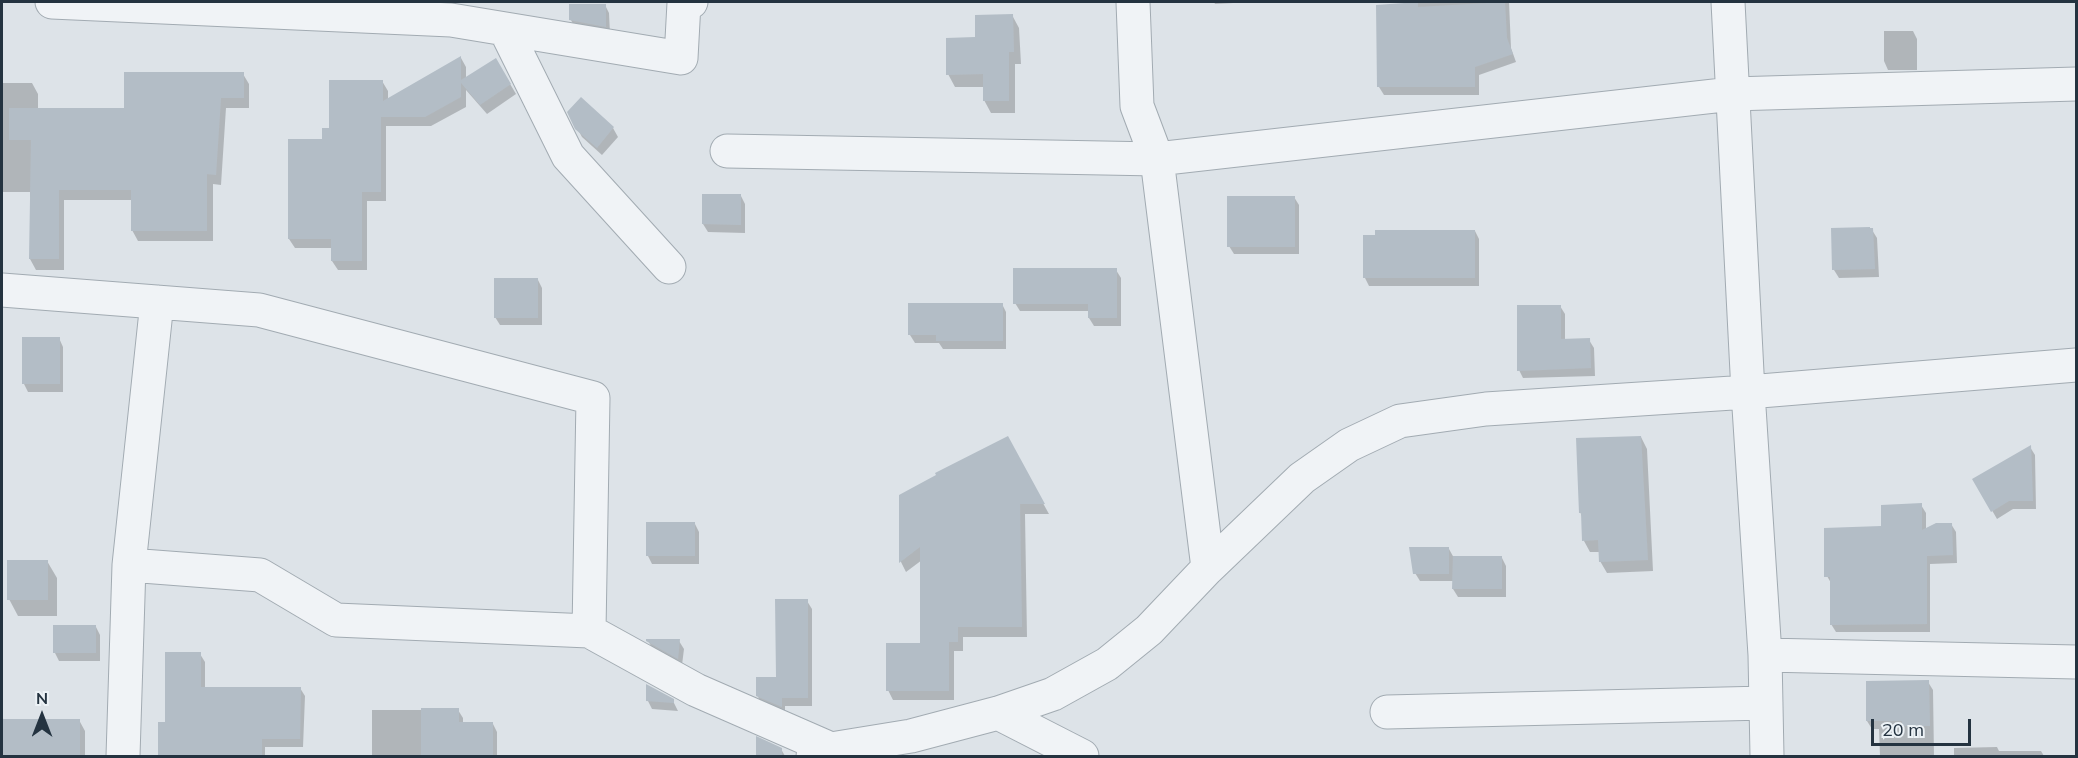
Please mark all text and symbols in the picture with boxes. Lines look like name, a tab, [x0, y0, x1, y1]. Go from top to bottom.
north arrow	[12, 686, 72, 746]
text: N	[36, 688, 48, 708]
scale bar	[1874, 707, 1974, 745]
text: 20 m	[1882, 718, 1924, 741]

